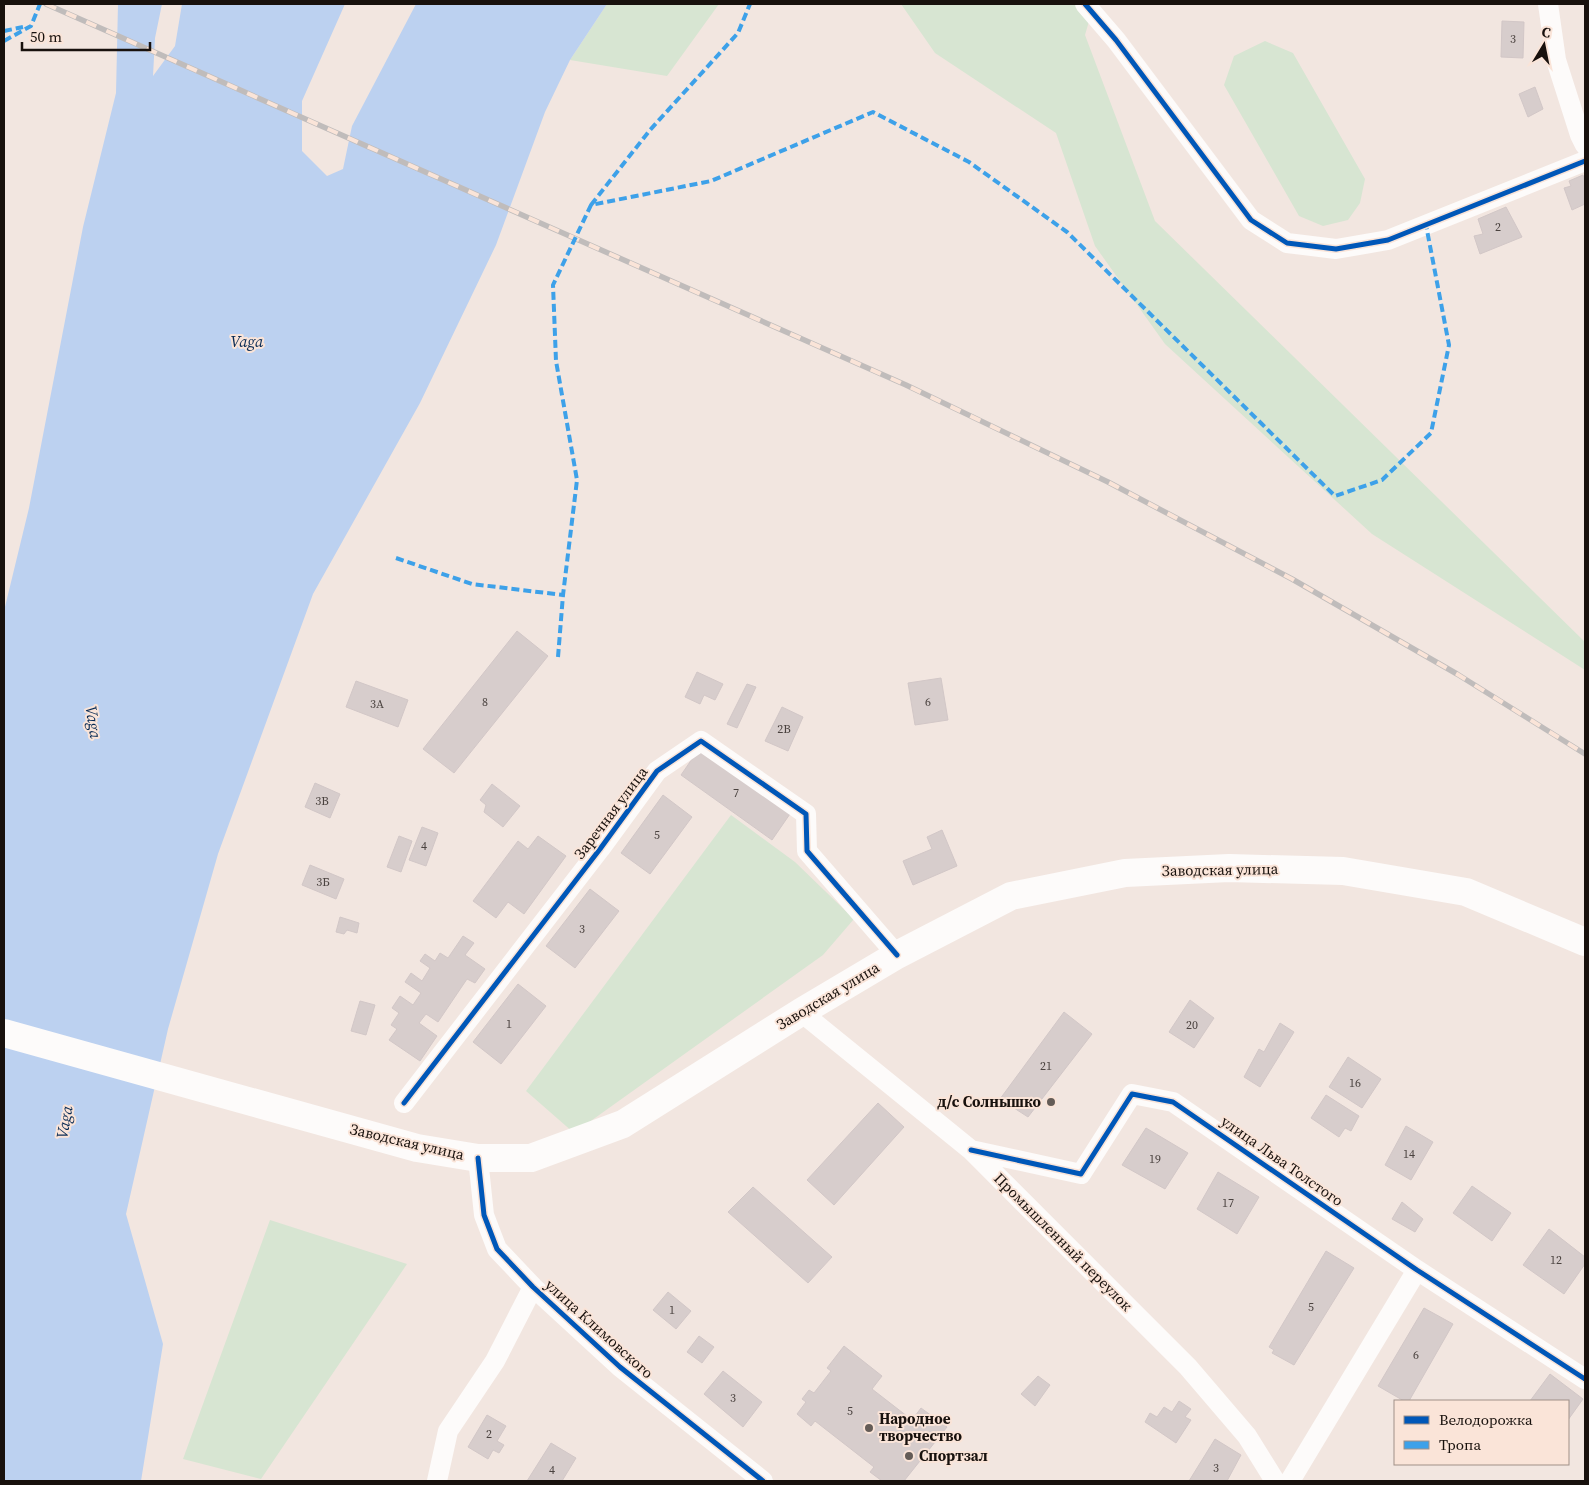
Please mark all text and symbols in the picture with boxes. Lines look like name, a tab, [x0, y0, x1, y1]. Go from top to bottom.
scale bar	[22, 20, 150, 52]
north arrow	[1519, 20, 1569, 70]
text: С	[1540, 22, 1553, 43]
text: 50 m	[30, 26, 62, 47]
house number: 3	[1510, 31, 1516, 47]
house number: 2	[1495, 219, 1501, 235]
water label: Vaga	[231, 330, 264, 352]
house number: 8	[482, 694, 488, 710]
house number: 6	[925, 694, 931, 710]
house number: 3А	[370, 696, 384, 712]
water label: Vaga	[81, 704, 108, 741]
house number: 2В	[777, 721, 791, 737]
street label: Заречная улица	[569, 762, 653, 863]
house number: 7	[733, 785, 739, 801]
house number: 3В	[315, 793, 329, 809]
house number: 5	[654, 827, 660, 843]
house number: 4	[421, 838, 427, 854]
street label: Заводская улица	[1161, 858, 1279, 881]
house number: 3Б	[316, 874, 330, 890]
house number: 3	[579, 921, 585, 937]
street label: Заводская улица	[772, 956, 883, 1035]
house number: 1	[506, 1016, 512, 1032]
house number: 20	[1186, 1017, 1198, 1033]
house number: 21	[1040, 1058, 1052, 1074]
house number: 16	[1349, 1075, 1361, 1091]
place label: д/с Солнышко	[937, 1091, 1042, 1112]
marker: д/с Солнышко	[1045, 1096, 1057, 1108]
water label: Vaga	[50, 1103, 78, 1140]
street label: улица Льва Толстого	[1217, 1110, 1348, 1211]
street label: Заводская улица	[348, 1118, 467, 1165]
house number: 14	[1403, 1146, 1415, 1162]
house number: 19	[1149, 1151, 1161, 1167]
street label: Промышленный переулок	[990, 1168, 1138, 1316]
house number: 17	[1222, 1195, 1234, 1211]
house number: 12	[1550, 1252, 1562, 1268]
street label: улица Климовского	[541, 1274, 658, 1383]
house number: 5	[1308, 1299, 1314, 1315]
house number: 1	[669, 1302, 675, 1318]
house number: 6	[1413, 1347, 1419, 1363]
house number: 3	[730, 1390, 736, 1406]
legend	[1394, 1400, 1569, 1465]
house number: 5	[847, 1403, 853, 1419]
place label: Народное творчество	[879, 1408, 963, 1446]
text: Велодорожка	[1439, 1409, 1533, 1430]
marker: Народное творчество	[863, 1422, 875, 1434]
house number: 2	[486, 1426, 492, 1442]
text: Тропа	[1439, 1434, 1481, 1455]
place label: Спортзал	[919, 1445, 988, 1466]
marker: Спортзал	[903, 1450, 915, 1462]
house number: 3	[1213, 1460, 1219, 1476]
house number: 4	[549, 1462, 555, 1478]

